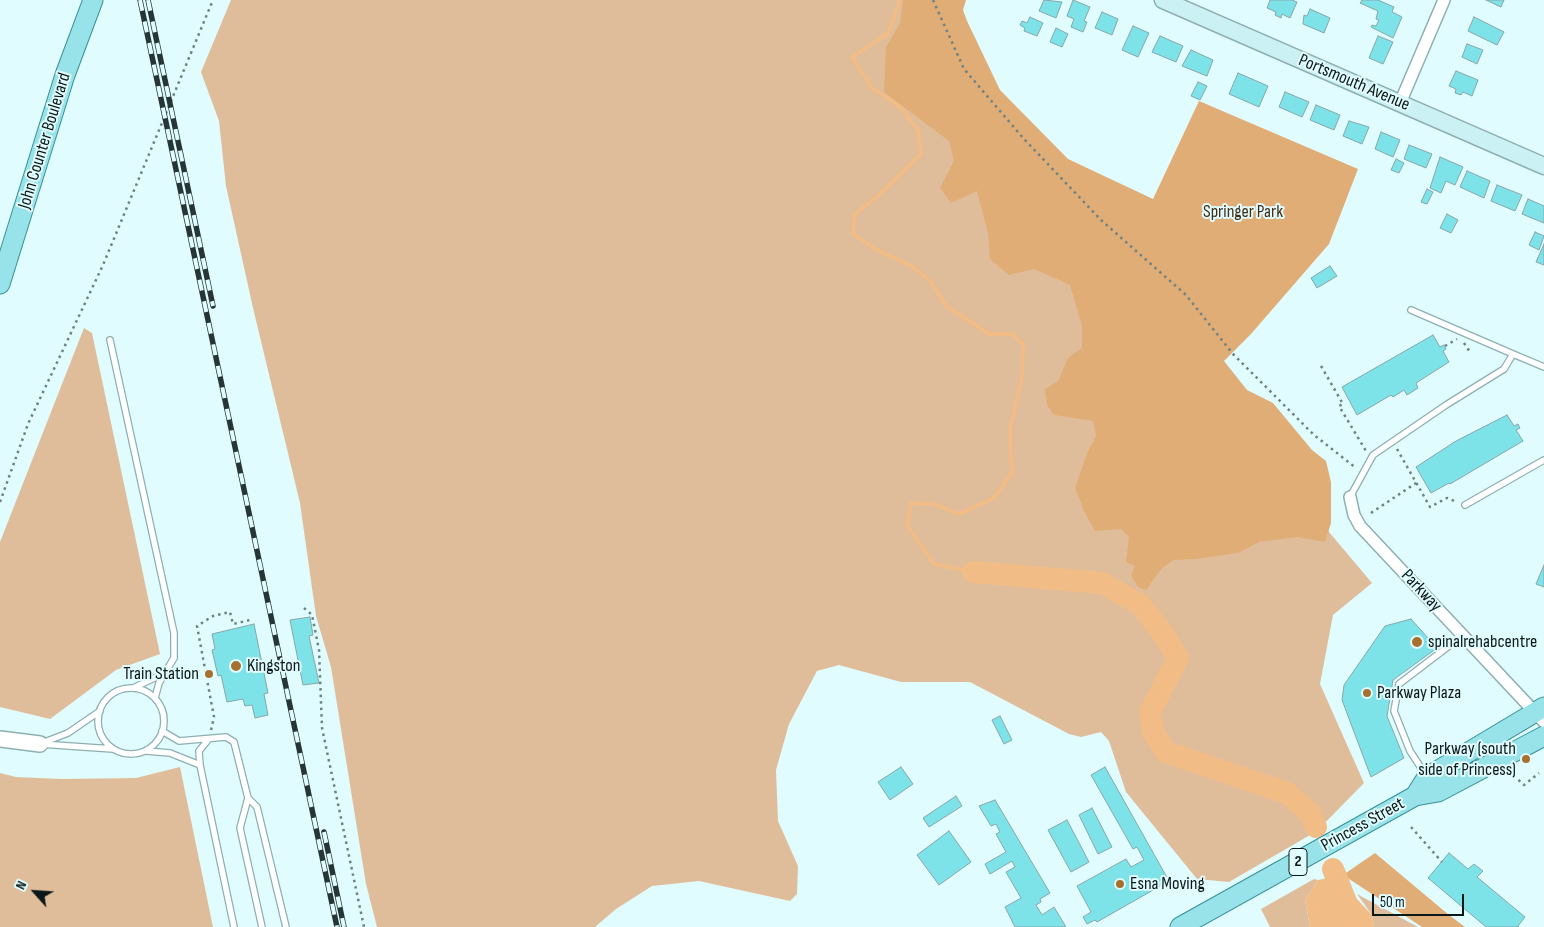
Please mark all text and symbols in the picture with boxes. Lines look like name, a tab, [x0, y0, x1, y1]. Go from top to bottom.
street label: Portsmouth Avenue	[1295, 50, 1413, 116]
street label: John Counter Boulevard	[14, 70, 76, 212]
park label: Springer Park	[1203, 201, 1283, 223]
street label: Parkway	[1396, 565, 1446, 617]
place label: spinalrehabcentre	[1428, 631, 1537, 653]
marker: spinalrehabcentre	[1410, 635, 1424, 649]
place label: Kingston	[247, 655, 300, 677]
marker: Kingston	[229, 659, 243, 673]
place label: Train Station	[123, 663, 199, 685]
marker: Train Station	[203, 668, 215, 680]
place label: Parkway Plaza	[1377, 682, 1461, 704]
marker: Parkway Plaza	[1361, 687, 1373, 699]
place label: Parkway (south side of Princess)	[1418, 738, 1516, 781]
marker: Parkway (south side of Princess)	[1520, 753, 1532, 765]
street label: Princess Street	[1318, 793, 1408, 857]
road number: 2	[1289, 849, 1307, 876]
north arrow	[10, 867, 60, 917]
place label: Esna Moving	[1130, 873, 1205, 895]
text: N	[12, 878, 30, 892]
marker: Esna Moving	[1114, 878, 1126, 890]
scale bar	[1374, 884, 1466, 916]
text: 50 m	[1380, 893, 1405, 912]

